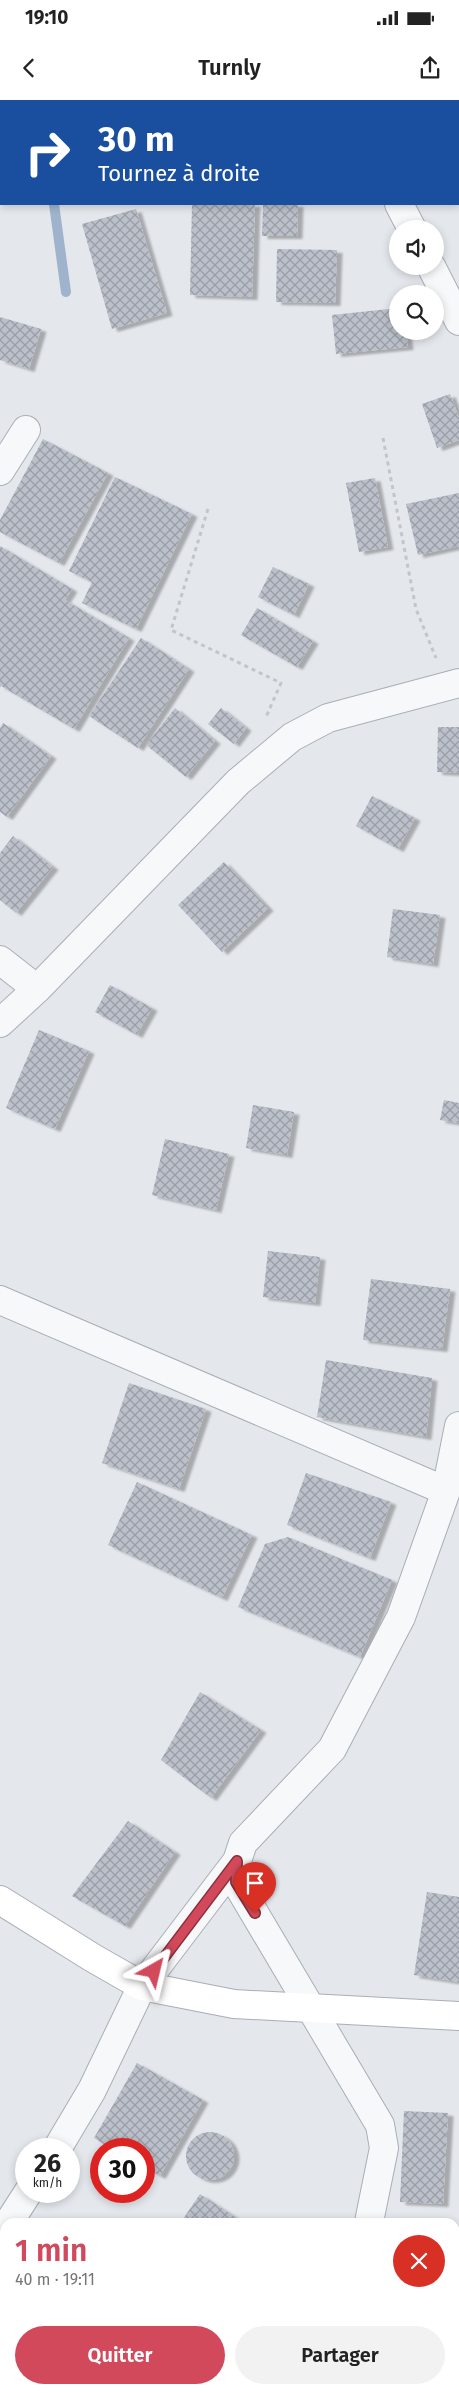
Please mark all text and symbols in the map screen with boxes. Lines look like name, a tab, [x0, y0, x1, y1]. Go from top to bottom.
text: 19:10	[25, 6, 68, 29]
icon: back	[15, 54, 43, 82]
text: Turnly	[198, 54, 261, 81]
icon: share	[416, 54, 444, 82]
text: 30 m	[98, 118, 175, 160]
icon: right	[15, 120, 80, 185]
text: Tournez à droite	[98, 160, 260, 187]
map controls	[389, 220, 444, 340]
button: sound	[389, 220, 444, 275]
button: search	[389, 285, 444, 340]
pin	[234, 1862, 276, 1913]
icon: arrive	[241, 1869, 269, 1897]
position arrow	[127, 1944, 179, 1996]
speed limit sign: 30	[90, 2138, 155, 2203]
text: 26	[34, 2149, 61, 2179]
text: km/h	[33, 2176, 62, 2190]
text: 1 min	[15, 2233, 87, 2269]
button: close	[393, 2235, 445, 2287]
text: 40 m · 19:11	[15, 2270, 95, 2289]
button: Quitter	[15, 2326, 225, 2384]
button: Partager	[235, 2326, 445, 2384]

